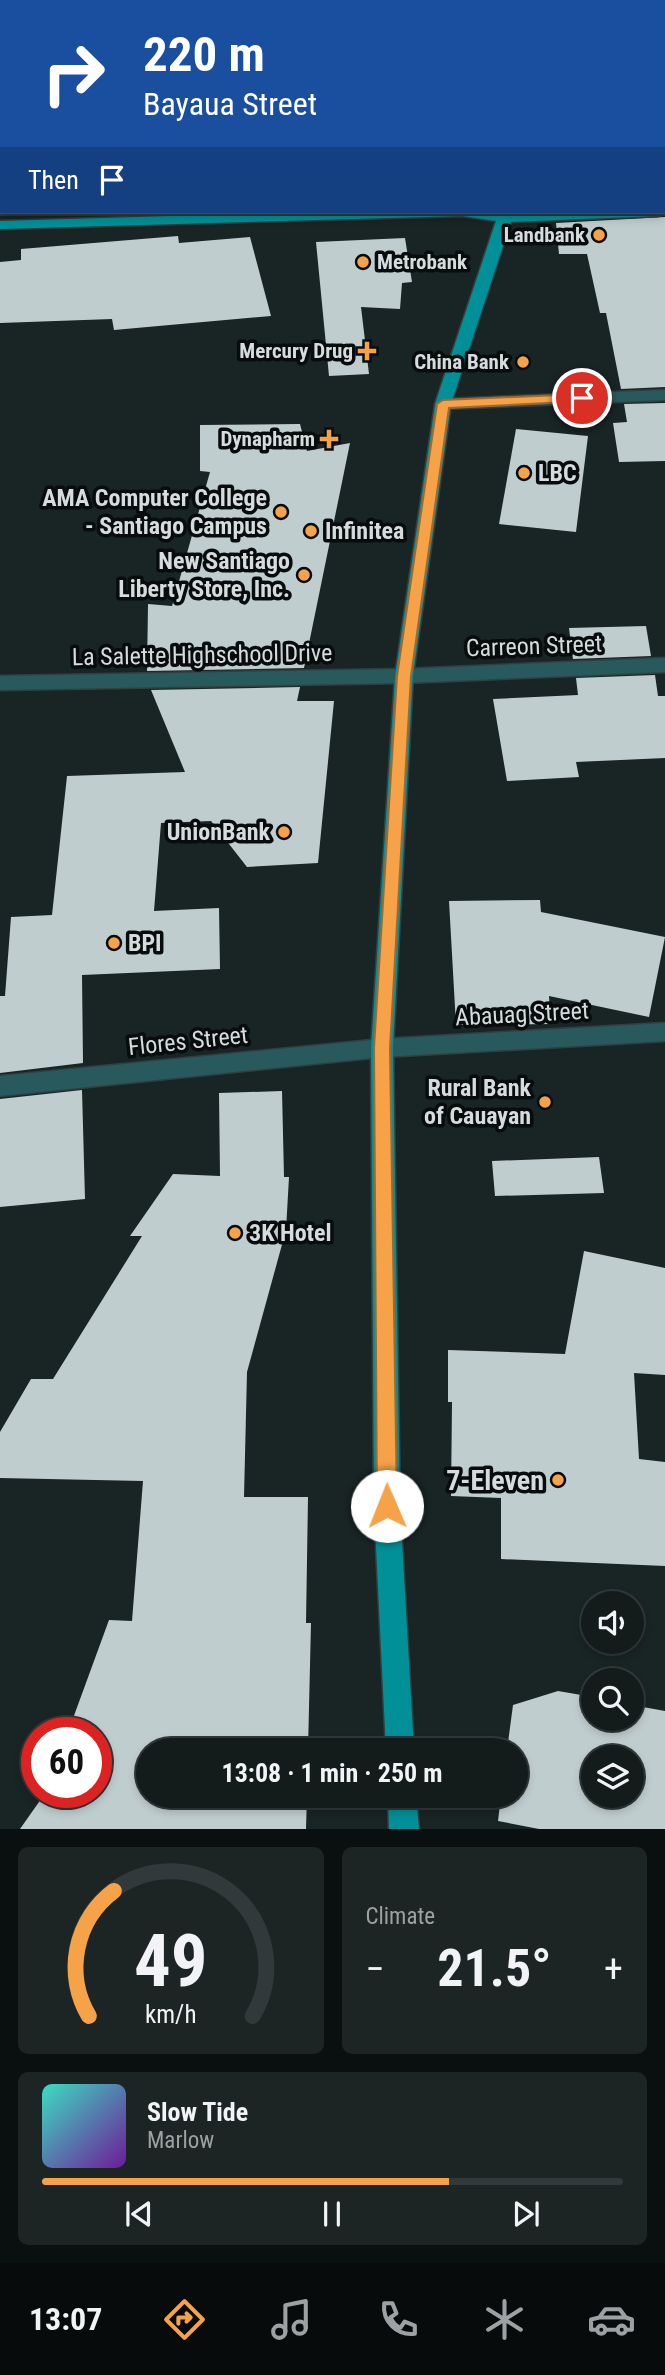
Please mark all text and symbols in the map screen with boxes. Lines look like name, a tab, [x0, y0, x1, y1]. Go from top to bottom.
text: 220 m	[143, 26, 265, 83]
icon: right	[28, 28, 119, 119]
text: Bayaua Street	[143, 85, 317, 123]
icon: arrive	[93, 161, 131, 199]
text: Then	[28, 165, 79, 195]
place label: Landbank	[504, 223, 586, 247]
marker: Landbank	[591, 227, 607, 243]
place label: Metrobank	[377, 250, 468, 274]
marker: Metrobank	[355, 254, 371, 270]
place label: Mercury Drug	[239, 339, 353, 363]
marker: Mercury Drug	[359, 343, 375, 359]
place label: China Bank	[414, 350, 510, 374]
marker: China Bank	[515, 354, 531, 370]
pin	[552, 368, 612, 428]
icon: arrive	[563, 379, 601, 417]
place label: Dynapharm	[220, 427, 315, 451]
marker: Dynapharm	[321, 431, 337, 447]
place label: LBC	[538, 459, 577, 487]
marker: LBC	[516, 465, 532, 481]
place label: AMA Computer College - Santiago Campus	[42, 484, 267, 540]
marker: AMA Computer College - Santiago Campus	[273, 504, 289, 520]
place label: Infinitea	[325, 517, 404, 545]
marker: Infinitea	[303, 523, 319, 539]
place label: New Santiago Liberty Store, Inc.	[118, 547, 290, 603]
marker: New Santiago Liberty Store, Inc.	[296, 567, 312, 583]
street label: Carreon Street	[465, 630, 603, 662]
street label: La Salette Highschool Drive	[72, 639, 332, 671]
place label: UnionBank	[167, 818, 271, 846]
marker: UnionBank	[276, 824, 292, 840]
place label: BPI	[128, 929, 162, 957]
marker: BPI	[106, 935, 122, 951]
street label: Abauag Street	[454, 997, 590, 1031]
street label: Flores Street	[127, 1021, 249, 1061]
place label: Rural Bank of Cauayan	[424, 1074, 532, 1130]
marker: Rural Bank of Cauayan	[537, 1094, 553, 1110]
place label: 3K Hotel	[249, 1219, 332, 1247]
marker: 3K Hotel	[227, 1225, 243, 1241]
place label: 7-Eleven	[446, 1464, 544, 1497]
position arrow	[350, 1469, 424, 1543]
marker: 7-Eleven	[550, 1472, 566, 1488]
map controls	[581, 1591, 644, 1808]
button: sound	[581, 1591, 644, 1654]
button: search	[581, 1668, 644, 1731]
speed limit sign: 60	[21, 1717, 112, 1808]
button: layers	[581, 1745, 644, 1808]
text: 13:08 · 1 min · 250 m	[222, 1758, 442, 1788]
text: Climate	[366, 1903, 435, 1930]
text: 49	[134, 1919, 208, 2005]
text: 21.5°	[437, 1938, 551, 1999]
text: −	[366, 1947, 385, 1991]
text: +	[604, 1947, 623, 1991]
text: km/h	[145, 2000, 196, 2029]
text: Slow Tide	[147, 2097, 248, 2127]
text: Marlow	[147, 2127, 214, 2154]
icon: previous	[120, 2195, 158, 2233]
icon: pause	[313, 2195, 351, 2233]
icon: next	[507, 2195, 545, 2233]
icon: directions	[160, 2295, 209, 2344]
icon: music	[267, 2295, 316, 2344]
icon: phone	[374, 2295, 423, 2344]
icon: climate	[480, 2295, 529, 2344]
icon: car	[587, 2295, 636, 2344]
text: 13:07	[29, 2300, 102, 2338]

